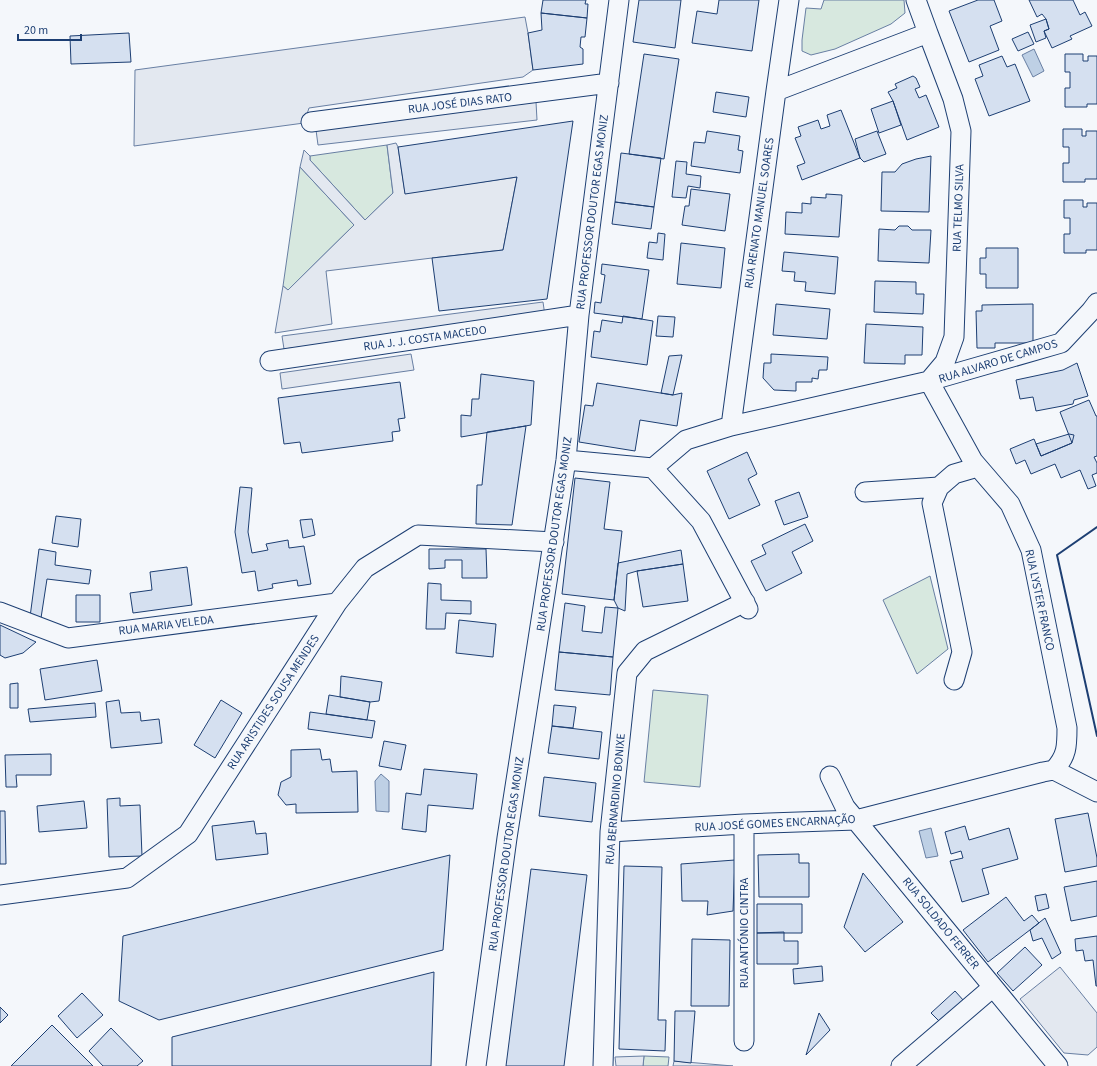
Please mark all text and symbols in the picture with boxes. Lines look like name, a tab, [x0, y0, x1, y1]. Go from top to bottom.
scale bar	[18, 16, 81, 42]
text: 20 m	[24, 22, 48, 39]
street label: RUA JOSÉ DIAS RATO	[407, 89, 513, 118]
street label: RUA PROFESSOR DOUTOR EGAS MONIZ	[572, 114, 613, 311]
street label: RUA RENATO MANUEL SOARES	[740, 137, 779, 290]
street label: RUA TELMO SILVA	[948, 163, 969, 252]
street label: RUA J. J. COSTA MACEDO	[362, 321, 488, 356]
street label: RUA ALVARO DE CAMPOS	[936, 335, 1060, 388]
street label: RUA PROFESSOR DOUTOR EGAS MONIZ	[532, 436, 577, 633]
street label: RUA LYSTER FRANCO	[1020, 548, 1059, 652]
street label: RUA MARIA VELEDA	[117, 611, 215, 640]
street label: RUA ARISTIDES SOUSA MENDES	[223, 631, 324, 773]
street label: RUA BERNARDINO BONIXE	[601, 733, 630, 865]
street label: RUA PROFESSOR DOUTOR EGAS MONIZ	[484, 756, 529, 953]
street label: RUA JOSÉ GOMES ENCARNAÇÃO	[694, 811, 856, 836]
street label: RUA SOLDADO FERRER	[898, 874, 983, 973]
street label: RUA ANTÓNIO CINTRA	[736, 877, 753, 988]

